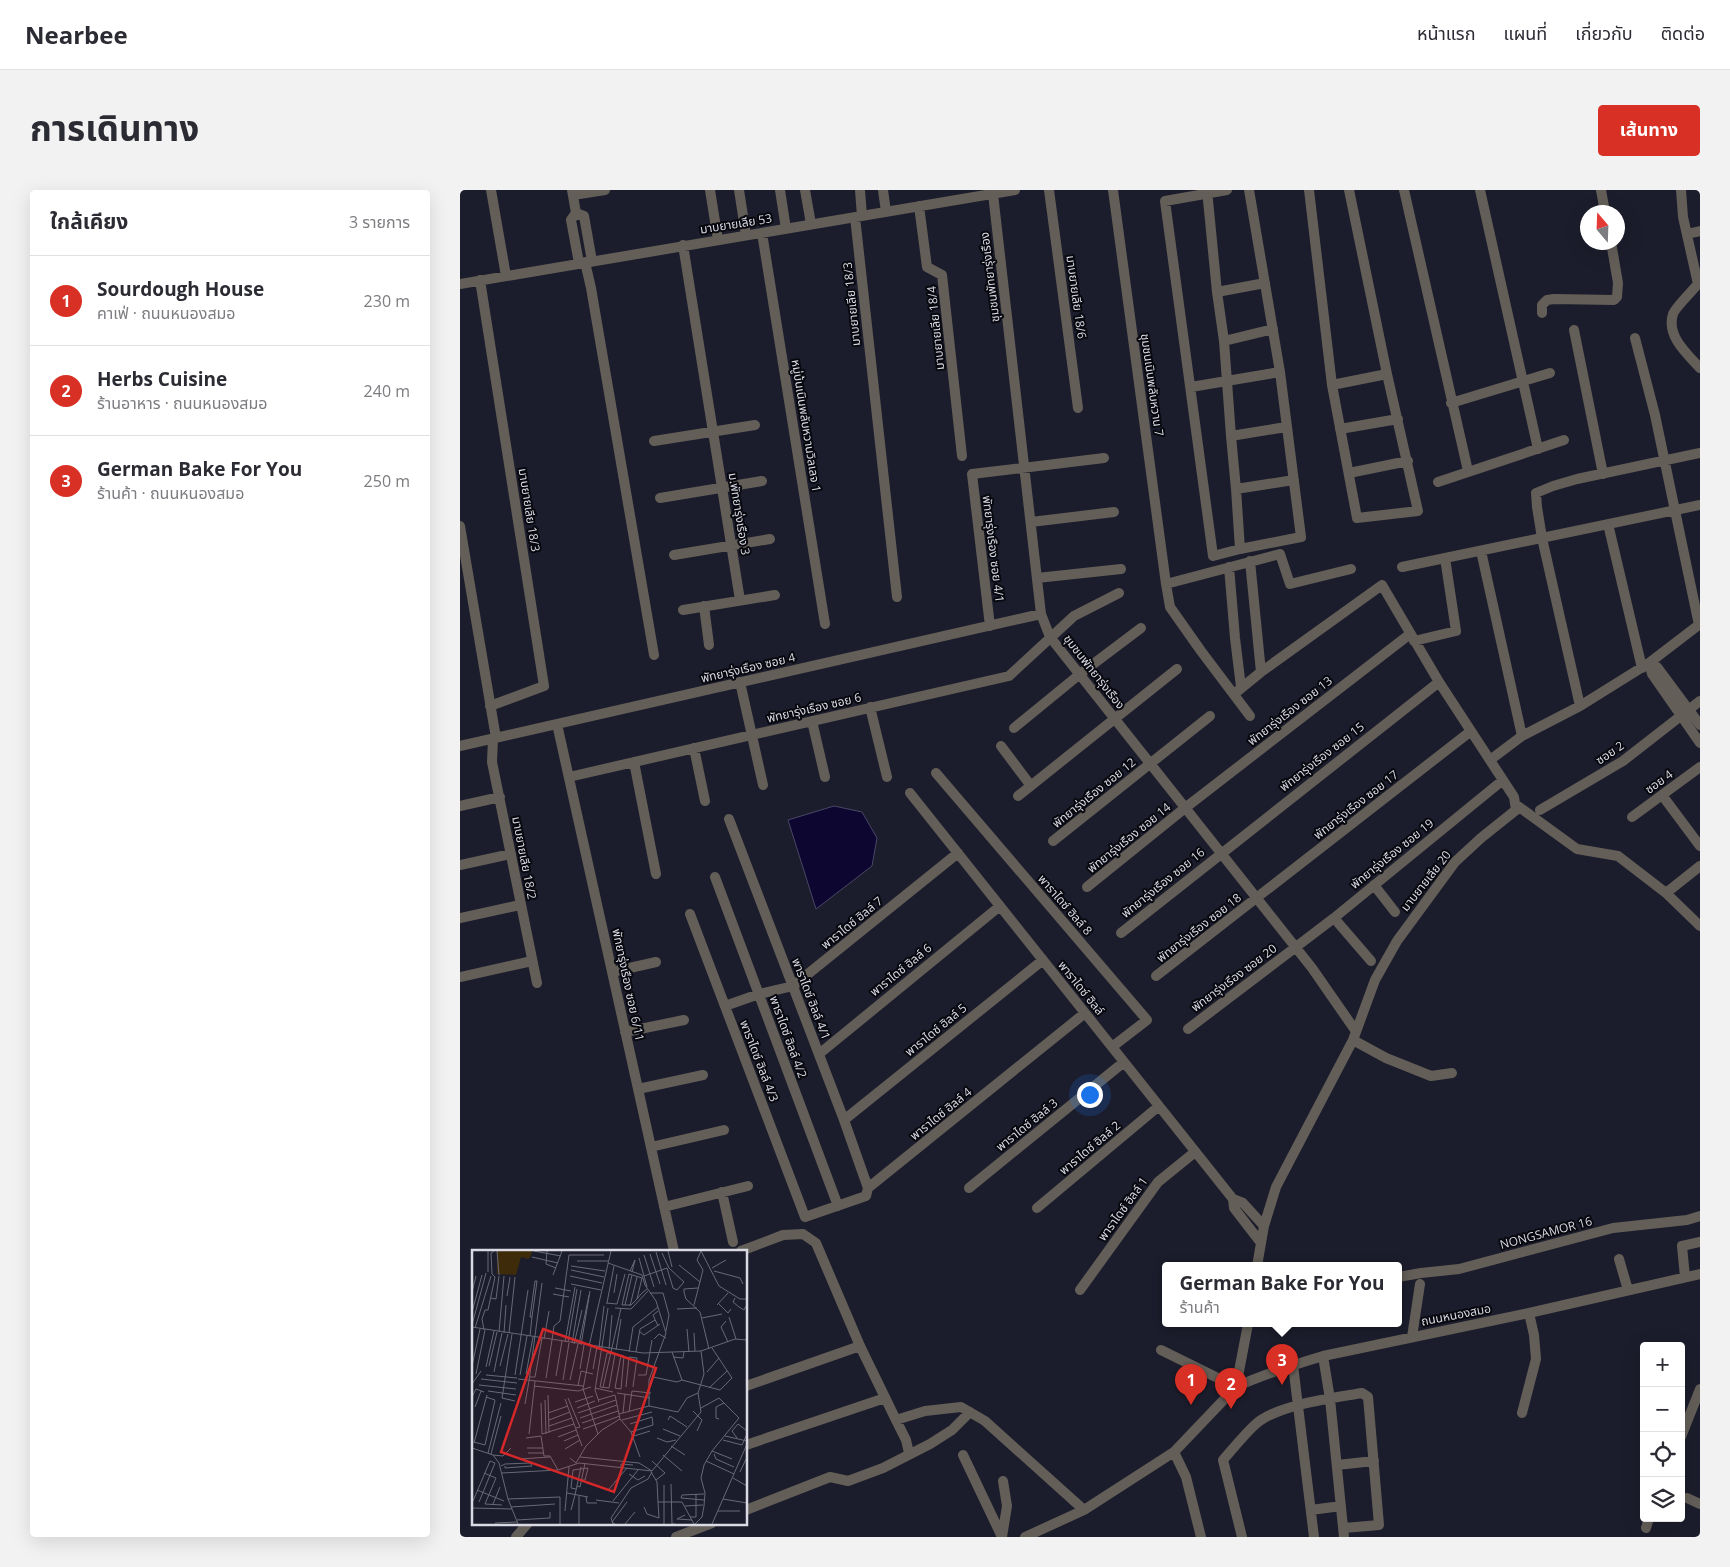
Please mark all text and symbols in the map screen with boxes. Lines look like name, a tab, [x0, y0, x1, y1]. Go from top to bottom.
text: Nearbee	[25, 18, 128, 51]
text: หน้าแรก	[1417, 21, 1475, 45]
text: แผนที่	[1503, 21, 1547, 45]
text: เกี่ยวกับ	[1575, 21, 1633, 45]
text: ติดต่อ	[1661, 21, 1705, 45]
text: การเดินทาง	[30, 104, 199, 151]
button: เส้นทาง	[1598, 105, 1700, 156]
north arrow	[1580, 205, 1625, 250]
text: ใกล้เคียง	[50, 207, 128, 235]
street label: มาบยายเลีย 53	[699, 209, 773, 238]
text: 3 รายการ	[349, 211, 410, 233]
street label: ชุมชนพัทยารุ่งเรือง	[976, 231, 1003, 323]
street label: มาบยายเลีย 18/6	[1062, 254, 1091, 340]
street label: มาบยายเลีย 18/3	[839, 261, 864, 347]
text: Sourdough House	[97, 276, 264, 302]
street label: มาบยายเลีย 18/4	[923, 285, 948, 371]
text: 1	[61, 290, 71, 312]
text: 230 m	[364, 290, 410, 312]
text: คาเฟ่ · ถนนหนองสมอ	[97, 302, 236, 324]
street label: ชุมชนเนินพลับหวาน 7	[1137, 332, 1168, 438]
street label: หมู่บ้นเนินพลับหวานวิลเลจ 1	[788, 358, 825, 494]
text: Herbs Cuisine	[97, 366, 227, 392]
text: 2	[61, 380, 71, 402]
text: 240 m	[364, 380, 410, 402]
text: ร้านอาหาร · ถนนหนองสมอ	[97, 392, 267, 414]
text: German Bake For You	[97, 456, 302, 482]
street label: มาบยายเลีย 18/3	[515, 467, 544, 553]
text: 3	[61, 470, 71, 492]
text: 250 m	[364, 470, 410, 492]
street label: ม.พัทยารุ่งเรือง 3	[725, 472, 754, 556]
text: ร้านค้า · ถนนหนองสมอ	[97, 482, 244, 504]
street label: พัทยารุ่งเรือง ซอย 4/1	[979, 494, 1008, 603]
street label: ชุมชนพัทยารุ่งเรือง	[1060, 631, 1129, 713]
street label: พัทยารุ่งเรือง ซอย 4	[699, 648, 797, 687]
street label: พัทยารุ่งเรือง ซอย 13	[1244, 672, 1336, 749]
street label: พัทยารุ่งเรือง ซอย 6	[765, 688, 863, 727]
street label: พัทยารุ่งเรือง ซอย 15	[1276, 718, 1368, 795]
street label: ซอย 2	[1592, 737, 1627, 768]
street label: พัทยารุ่งเรือง ซอย 12	[1048, 753, 1139, 832]
street label: พัทยารุ่งเรือง ซอย 17	[1310, 766, 1402, 843]
street label: ซอย 4	[1641, 766, 1676, 797]
street label: พัทยารุ่งเรือง ซอย 14	[1083, 798, 1174, 877]
street label: พัทยารุ่งเรือง ซอย 19	[1346, 814, 1437, 893]
street label: มาบยายเลีย 18/2	[508, 815, 541, 901]
street label: พัทยารุ่งเรือง ซอย 16	[1117, 843, 1208, 922]
street label: มาบยายเลีย 20	[1396, 847, 1455, 915]
street label: พาราไดซ์ ฮิลล์ 8	[1034, 871, 1096, 939]
street label: พัทยารุ่งเรือง ซอย 18	[1153, 889, 1245, 966]
street label: พาราไดซ์ ฮิลล์ 7	[817, 892, 886, 953]
street label: พัทยารุ่งเรือง ซอย 6/11	[608, 927, 649, 1043]
street label: พาราไดซ์ ฮิลล์ 6	[866, 939, 935, 1000]
street label: พัทยารุ่งเรือง ซอย 20	[1187, 940, 1280, 1015]
street label: พาราไดซ์ ฮิลล์ 4/1	[788, 955, 835, 1042]
street label: พาราไดซ์ ฮิลล์	[1054, 957, 1108, 1018]
street label: พาราไดซ์ ฮิลล์ 4/2	[766, 993, 811, 1080]
street label: พาราไดซ์ ฮิลล์ 5	[901, 999, 970, 1060]
street label: พาราไดซ์ ฮิลล์ 4/3	[736, 1017, 783, 1104]
your location	[1077, 1082, 1103, 1108]
street label: พาราไดซ์ ฮิลล์ 4	[906, 1083, 975, 1144]
street label: พาราไดซ์ ฮิลล์ 3	[992, 1094, 1061, 1155]
street label: พาราไดซ์ ฮิลล์ 2	[1055, 1117, 1124, 1178]
street label: พาราไดซ์ ฮิลล์ 1	[1094, 1173, 1152, 1244]
street label: NONGSAMOR 16	[1498, 1212, 1594, 1253]
inset map	[472, 1250, 748, 1524]
popup	[1162, 1262, 1402, 1327]
text: German Bake For You	[1179, 1270, 1385, 1296]
text: ร้านค้า	[1179, 1296, 1220, 1318]
street label: ถนนหนองสมอ	[1420, 1299, 1492, 1330]
map controls	[1640, 1342, 1685, 1522]
button: +	[1640, 1342, 1685, 1387]
pin: 3	[1266, 1344, 1298, 1385]
pin: 1	[1175, 1364, 1207, 1405]
pin: 2	[1215, 1368, 1247, 1409]
button: −	[1640, 1387, 1685, 1432]
button: locate	[1640, 1432, 1685, 1477]
button: layers	[1640, 1477, 1685, 1522]

